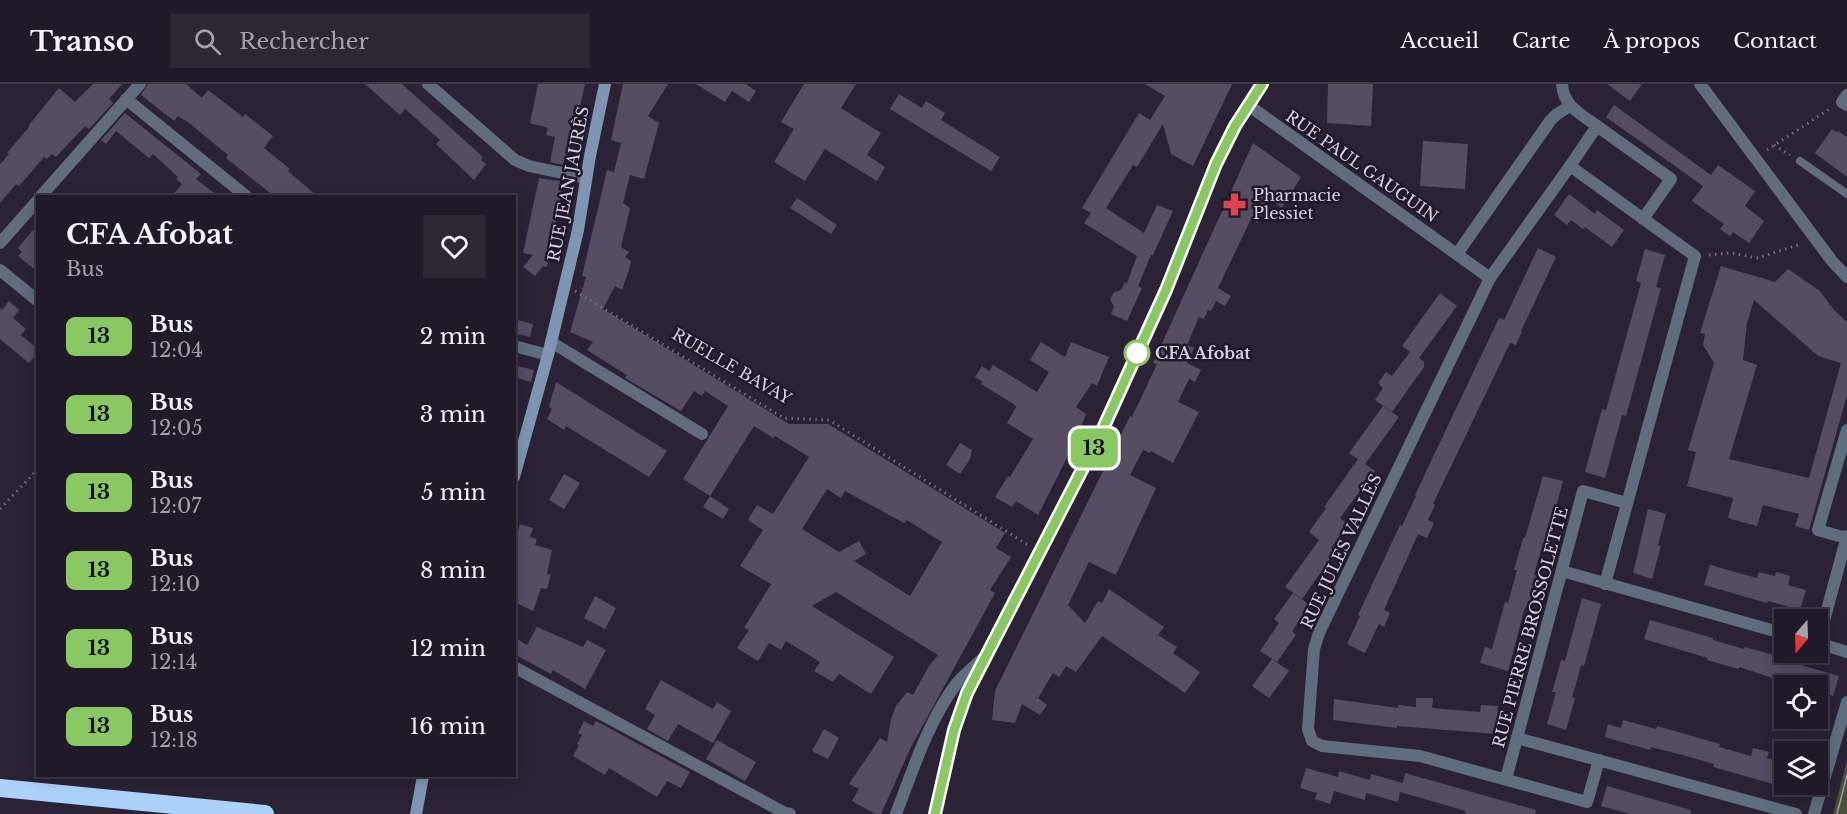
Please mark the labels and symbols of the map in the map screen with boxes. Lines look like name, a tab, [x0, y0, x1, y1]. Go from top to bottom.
street label: RUE JEAN JAURÈS	[543, 105, 593, 263]
street label: RUE PAUL GAUGUIN	[1282, 106, 1442, 226]
place label: Pharmacie Plessiet	[1253, 185, 1341, 223]
pharmacy icon: Pharmacie Plessiet	[1222, 191, 1248, 217]
street label: RUELLE BAVAY	[669, 324, 796, 408]
marker: CFA Afobat	[1124, 340, 1150, 366]
place label: CFA Afobat	[1155, 343, 1251, 363]
line badge: 13	[1067, 428, 1121, 468]
street label: RUE JULES VALLÈS	[1296, 470, 1386, 632]
street label: RUE PIERRE BROSSOLETTE	[1488, 504, 1572, 750]
north arrow	[1774, 609, 1828, 663]

